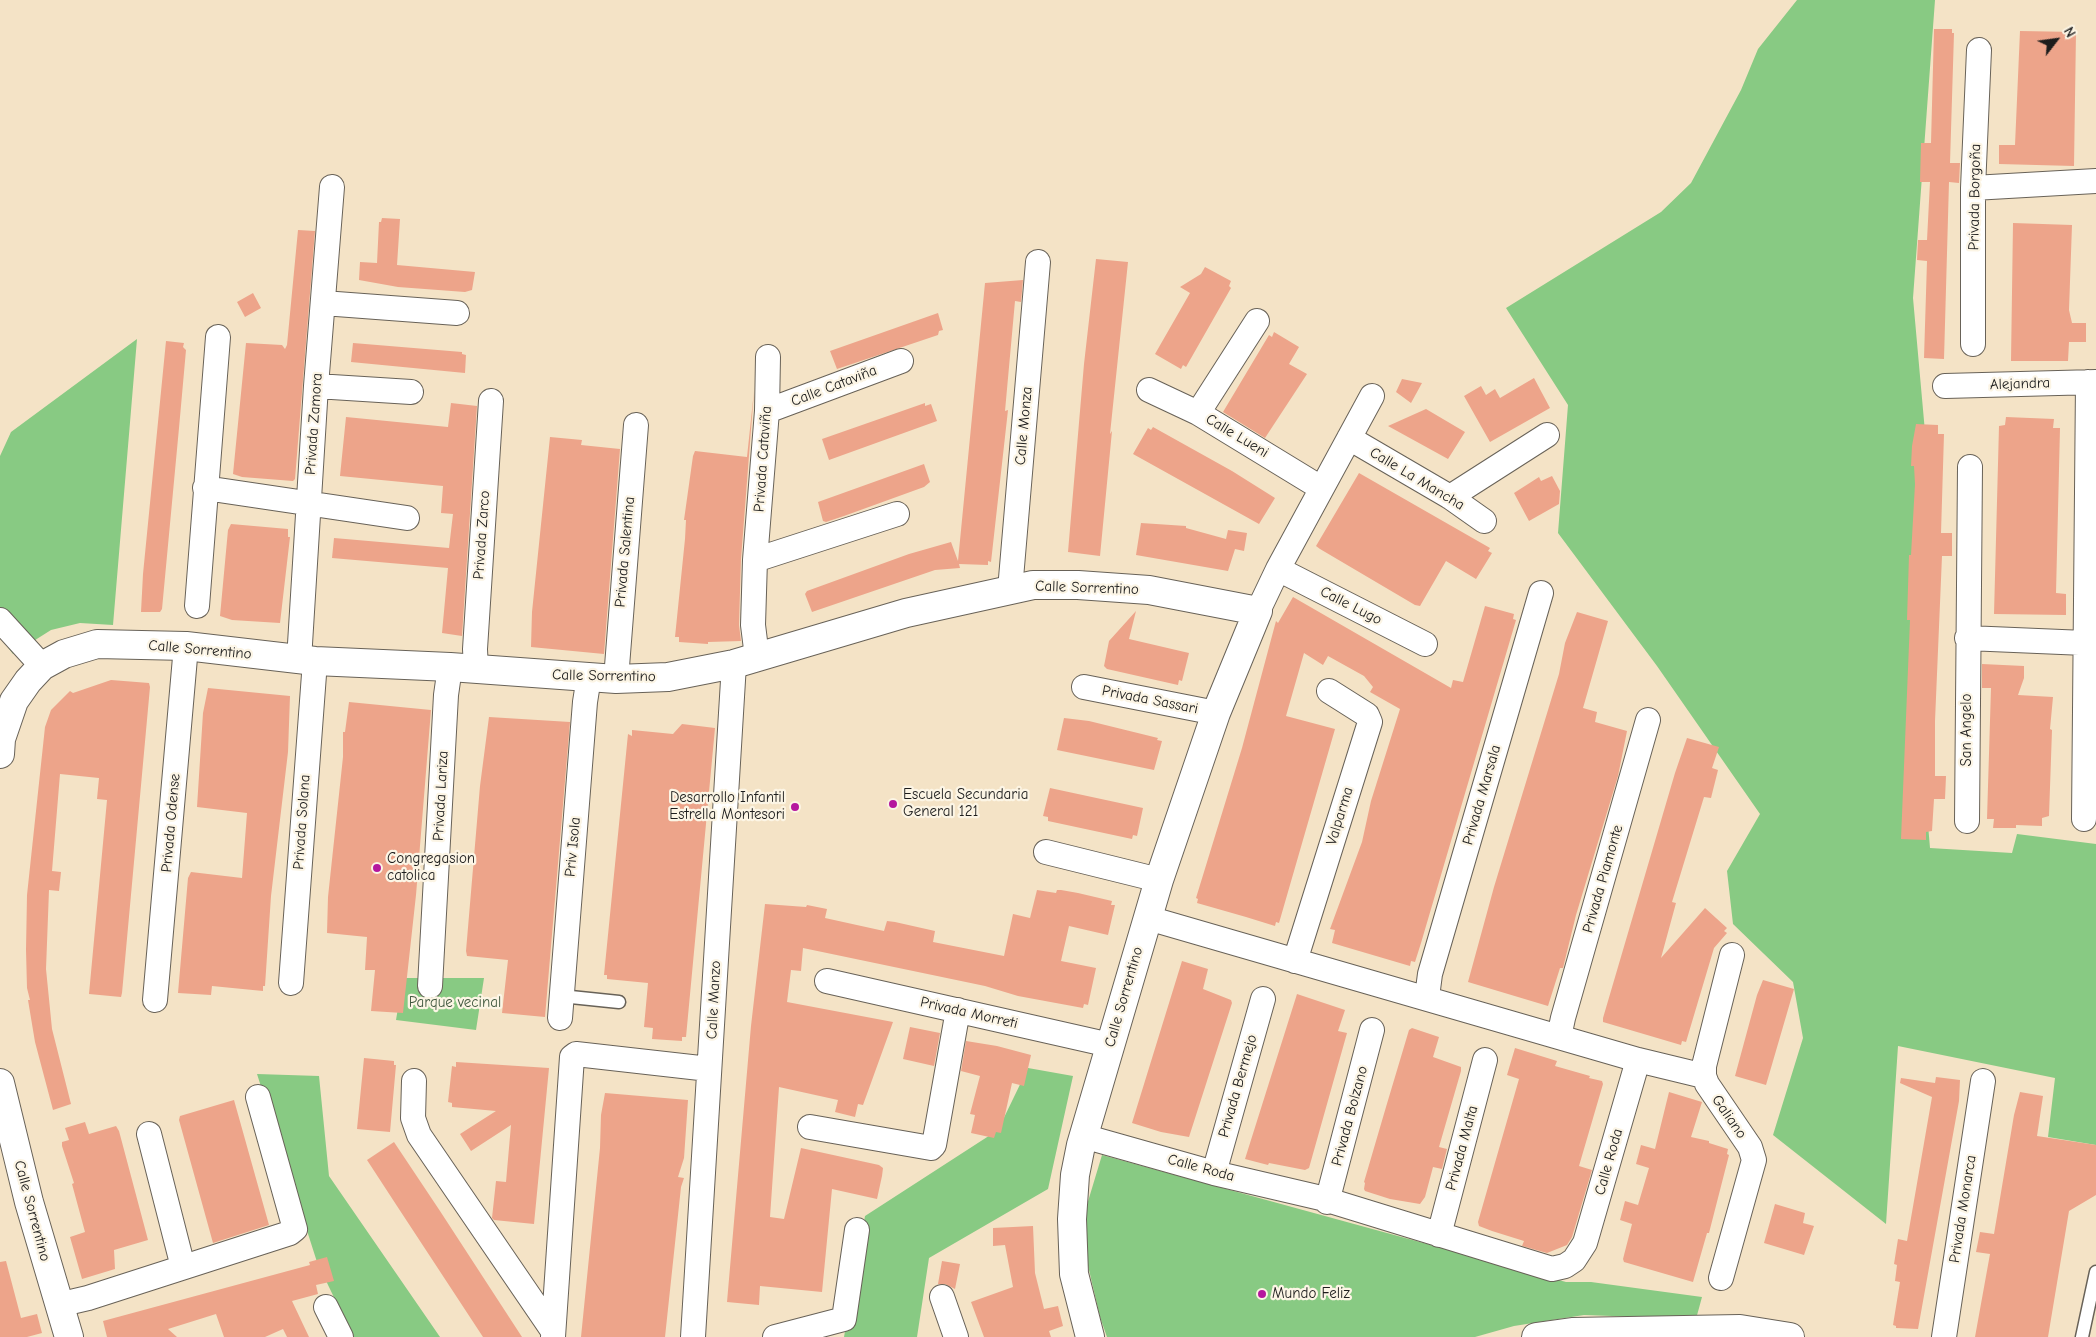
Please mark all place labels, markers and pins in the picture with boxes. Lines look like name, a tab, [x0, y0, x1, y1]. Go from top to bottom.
place label: Escuela Secundaria General 121	[903, 786, 1028, 821]
place label: Desarrollo Infantil Estrella Montesori	[669, 789, 785, 824]
marker: Escuela Secundaria General 121	[887, 798, 899, 810]
marker: Desarrollo Infantil Estrella Montesori	[789, 801, 801, 813]
place label: Congregasion catolica	[387, 850, 475, 885]
marker: Congregasion catolica	[371, 862, 383, 874]
place label: Mundo Feliz	[1272, 1285, 1350, 1303]
marker: Mundo Feliz	[1256, 1288, 1268, 1300]

